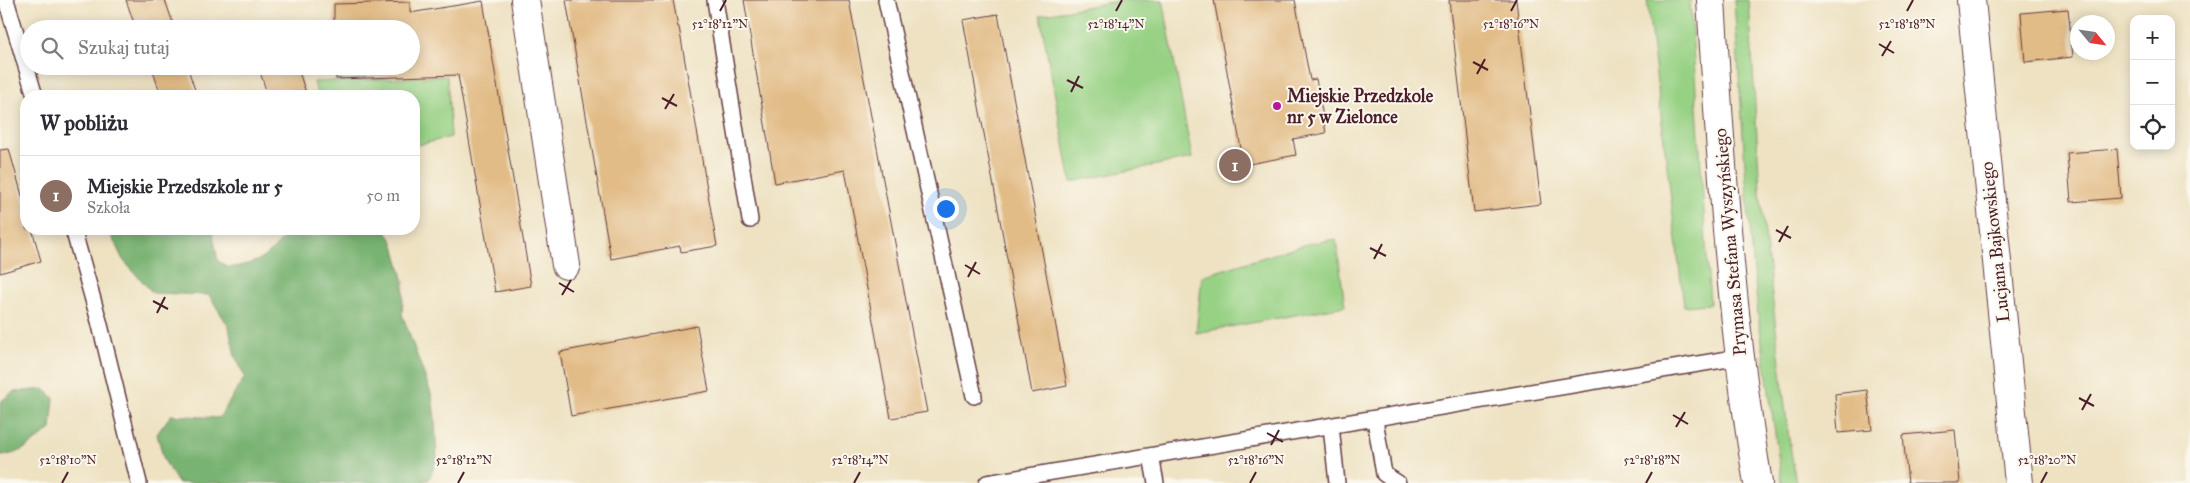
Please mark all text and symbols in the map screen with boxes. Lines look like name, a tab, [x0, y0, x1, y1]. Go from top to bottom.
north arrow	[2070, 15, 2115, 60]
map controls	[2130, 15, 2175, 150]
button: +	[2130, 15, 2175, 60]
text: 52°18'12"N	[692, 17, 748, 31]
text: 52°18'14"N	[1087, 17, 1145, 31]
text: 52°18'16"N	[1483, 17, 1539, 31]
text: 52°18'18"N	[1879, 17, 1935, 31]
search box	[20, 20, 420, 75]
icon: search	[38, 34, 66, 62]
text: Szukaj tutaj	[78, 36, 170, 59]
button: −	[2130, 60, 2175, 105]
place label: Miejskie Przedzkole nr 5 w Zielonce	[1287, 85, 1434, 128]
marker: Miejskie Przedzkole nr 5 w Zielonce	[1271, 100, 1283, 112]
button: locate	[2130, 105, 2175, 150]
text: W pobliżu	[40, 110, 128, 136]
street label: Prymasa Stefana Wyszyńskiego	[1709, 127, 1752, 357]
pin: 1	[1219, 146, 1251, 184]
street label: Lucjana Bajkowskiego	[1976, 160, 2015, 323]
text: Miejskie Przedszkole nr 5	[87, 175, 283, 198]
text: 1	[53, 186, 59, 205]
text: 50 m	[366, 186, 400, 205]
your location	[933, 196, 959, 222]
text: Szkoła	[87, 198, 130, 217]
text: 52°18'10"N	[39, 453, 97, 467]
text: 52°18'12"N	[436, 453, 492, 467]
text: 52°18'14"N	[831, 453, 889, 467]
text: 52°18'16"N	[1228, 453, 1284, 467]
text: 52°18'18"N	[1624, 453, 1680, 467]
text: 52°18'20"N	[2018, 453, 2076, 467]

